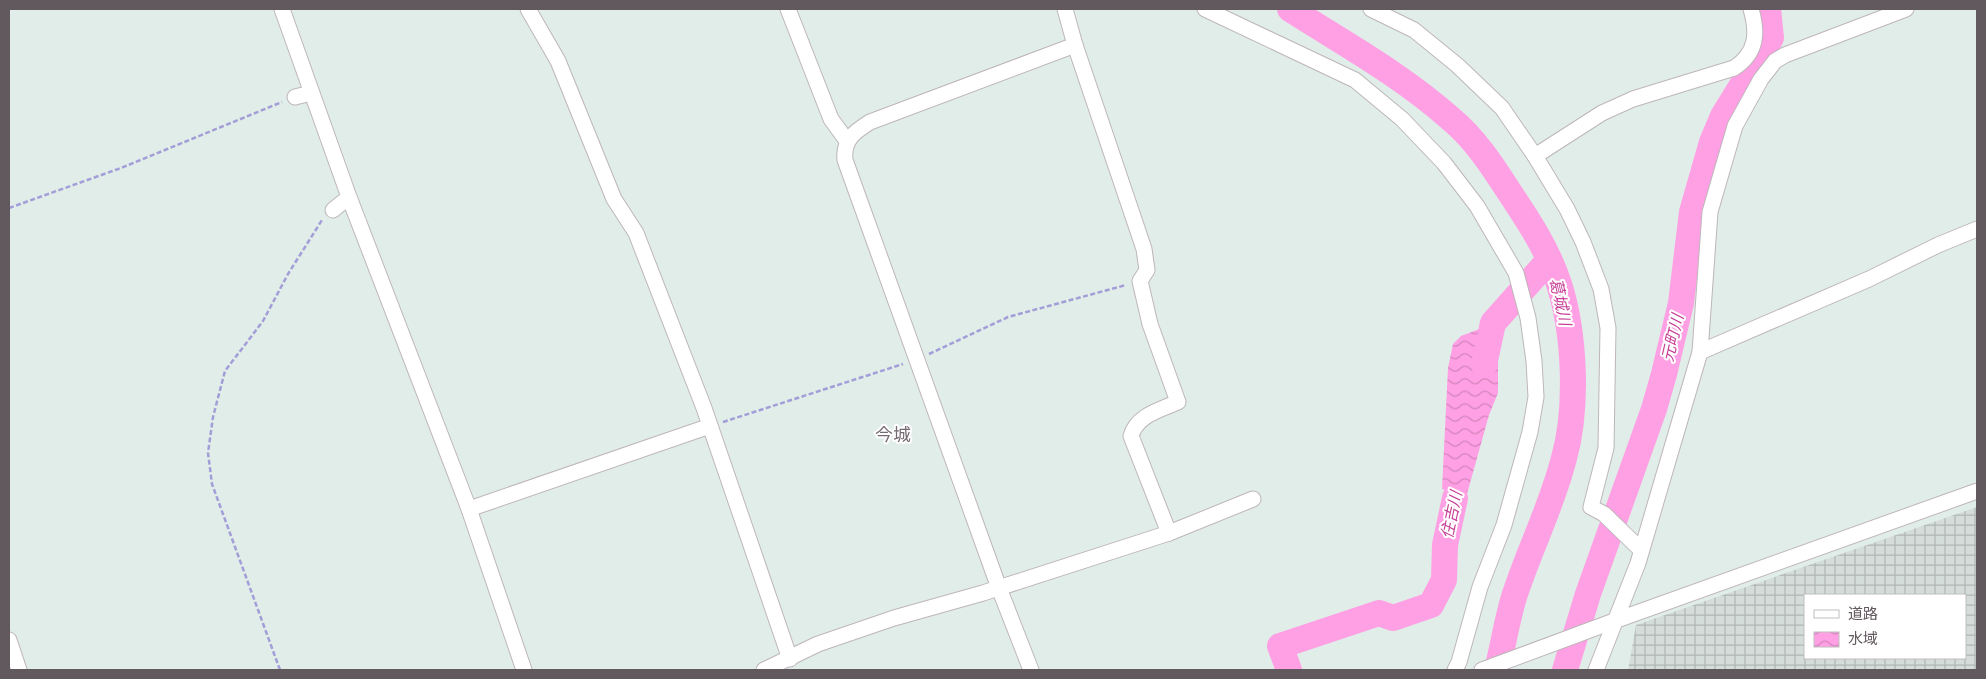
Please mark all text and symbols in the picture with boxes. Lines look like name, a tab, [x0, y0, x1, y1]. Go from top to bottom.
water label: 葛城川	[1547, 277, 1574, 329]
water label: 元町川	[1660, 311, 1687, 363]
district label: 今城	[875, 426, 911, 445]
water label: 住吉川	[1438, 488, 1465, 540]
legend	[1804, 594, 1966, 659]
text: 道路	[1848, 606, 1878, 622]
text: 水域	[1848, 631, 1878, 647]

